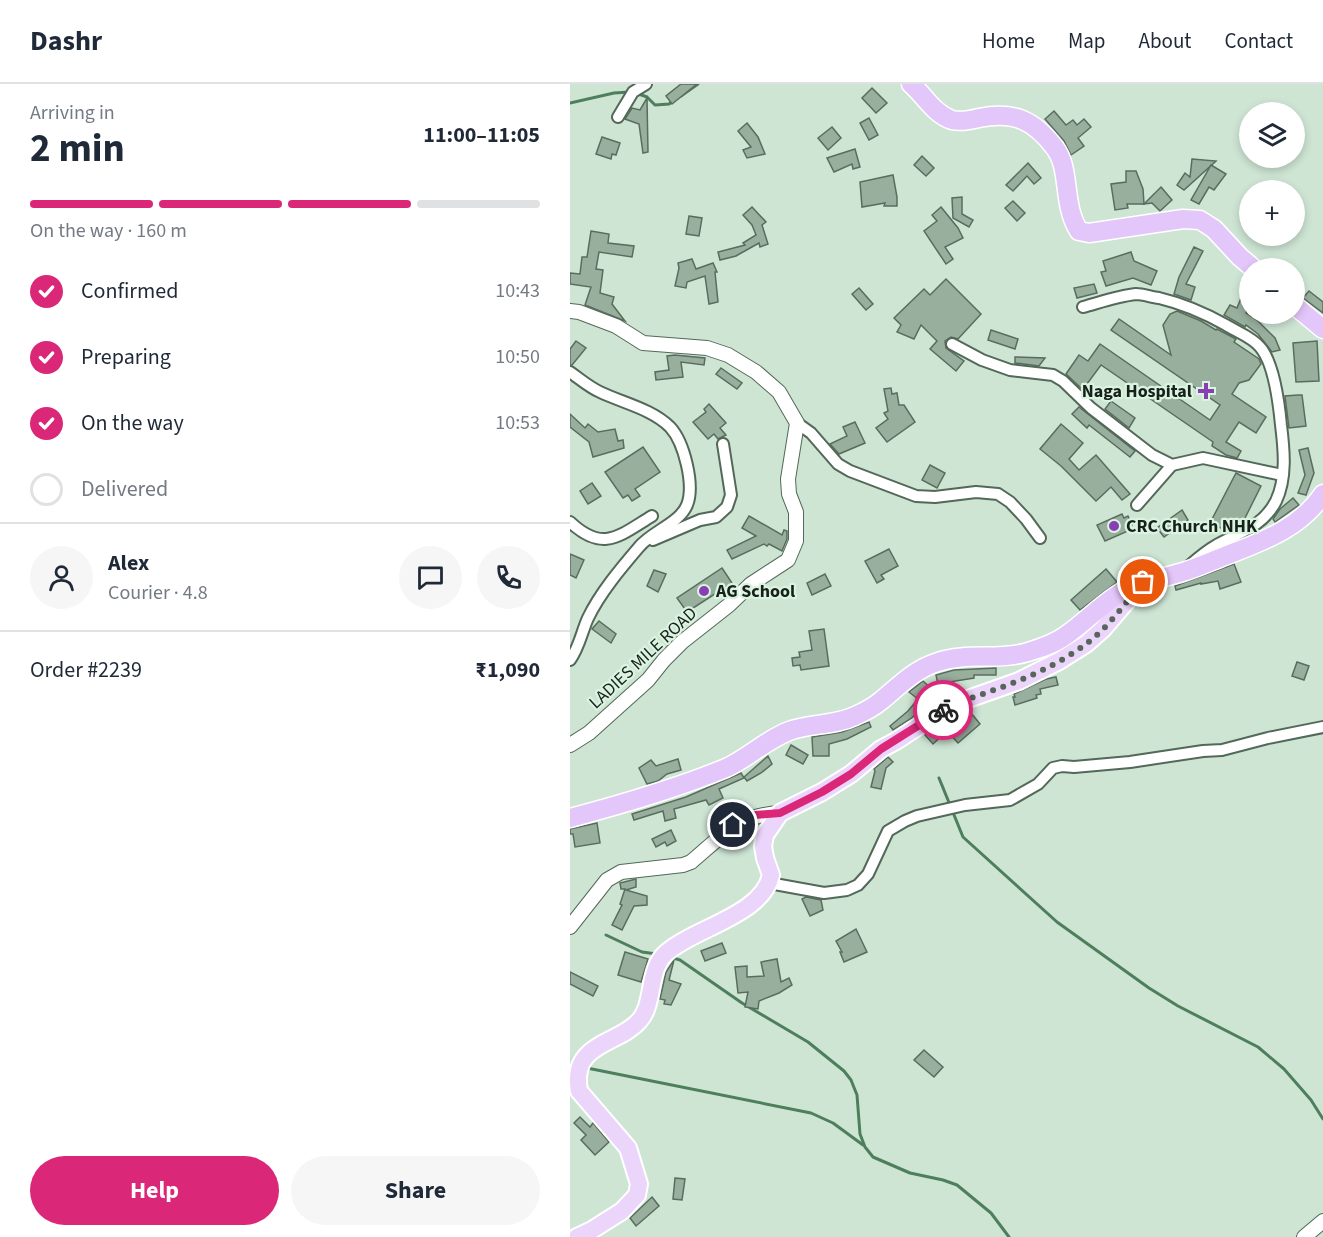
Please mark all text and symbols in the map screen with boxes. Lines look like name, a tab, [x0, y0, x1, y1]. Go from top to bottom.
text: Dashr	[30, 21, 102, 61]
text: Home	[982, 26, 1035, 56]
text: Map	[1068, 26, 1106, 56]
text: About	[1139, 26, 1191, 56]
text: Contact	[1224, 26, 1293, 56]
text: Arriving in	[30, 99, 115, 127]
map controls	[1239, 102, 1305, 324]
button: layers	[1239, 102, 1305, 168]
text: 11:00–11:05	[423, 119, 540, 151]
text: 2 min	[30, 121, 125, 177]
button: +	[1239, 180, 1305, 246]
text: On the way · 160 m	[30, 217, 187, 245]
button: −	[1239, 258, 1305, 324]
icon: check	[30, 275, 63, 308]
text: Confirmed	[81, 275, 178, 307]
text: 10:43	[495, 277, 540, 305]
icon: check	[30, 341, 63, 374]
text: Preparing	[81, 341, 171, 373]
text: 10:50	[495, 343, 540, 371]
place label: Naga Hospital	[1082, 379, 1192, 404]
marker: Naga Hospital	[1197, 382, 1215, 400]
icon: check	[30, 407, 63, 440]
text: On the way	[81, 407, 184, 439]
text: 10:53	[495, 409, 540, 437]
text: Delivered	[81, 473, 168, 505]
place label: CRC Church NHK	[1126, 514, 1258, 539]
marker: CRC Church NHK	[1107, 519, 1121, 533]
button: person	[30, 546, 93, 609]
button: chat	[399, 546, 462, 609]
button: phone	[477, 546, 540, 609]
text: Alex	[108, 547, 149, 579]
pin	[1117, 556, 1168, 607]
icon: bag	[1126, 565, 1159, 598]
text: Courier · 4.8	[108, 579, 208, 607]
place label: AG School	[715, 579, 795, 604]
marker: AG School	[697, 584, 711, 598]
street label: LADIES MILE ROAD	[583, 601, 703, 715]
text: Order #2239	[30, 654, 142, 686]
text: ₹1,090	[475, 654, 540, 686]
courier	[913, 680, 973, 740]
icon: bike	[927, 694, 960, 727]
pin	[707, 799, 758, 850]
icon: home	[716, 808, 749, 841]
button: Help	[30, 1156, 279, 1225]
button: Share	[291, 1156, 540, 1225]

